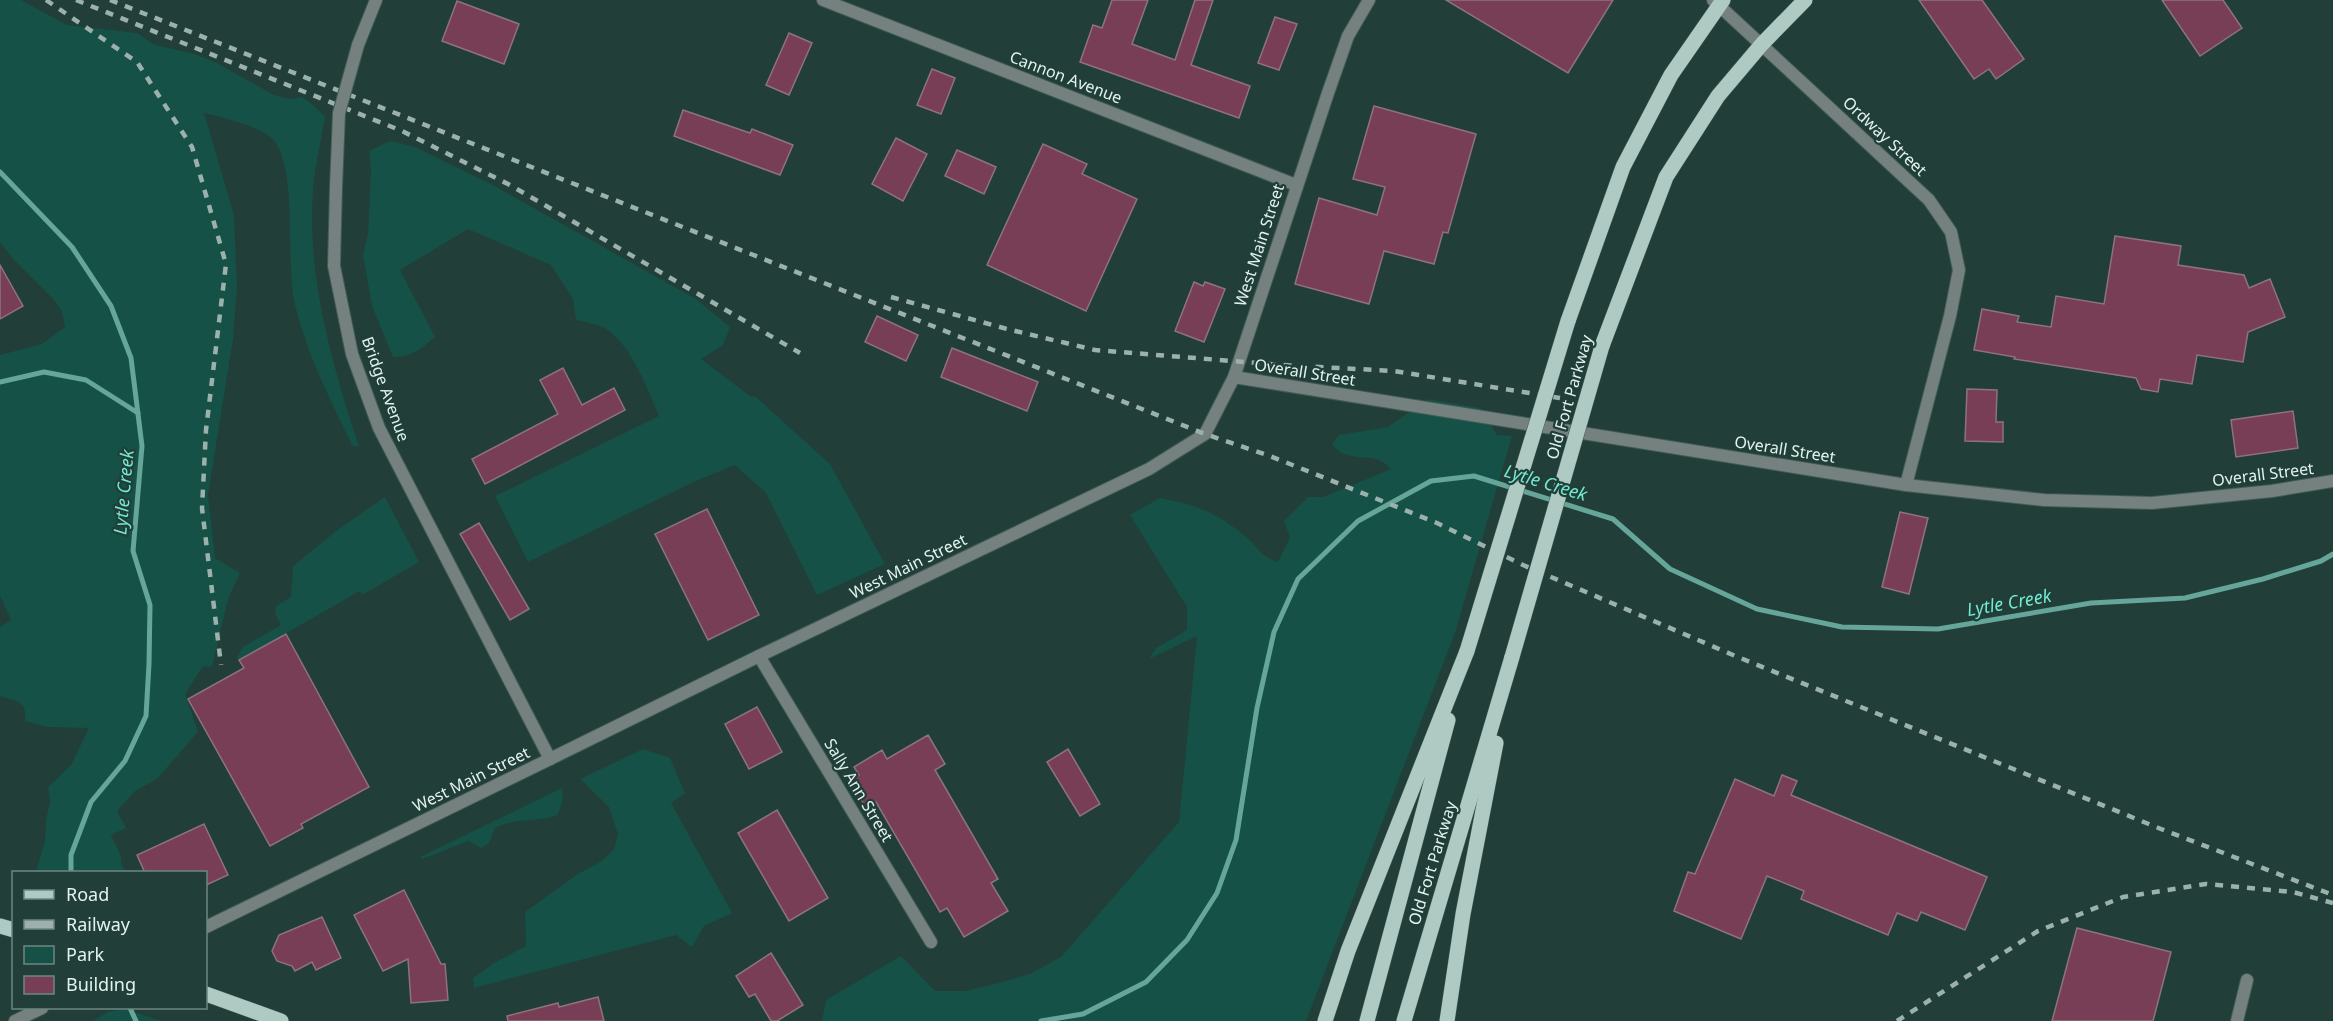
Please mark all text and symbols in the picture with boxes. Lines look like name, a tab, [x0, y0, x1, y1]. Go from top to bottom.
street label: Cannon Avenue	[1007, 45, 1125, 109]
street label: Ordway Street	[1838, 91, 1932, 181]
street label: West Main Street	[1229, 181, 1289, 309]
street label: Old Fort Parkway	[1541, 331, 1598, 462]
street label: Bridge Avenue	[357, 333, 415, 445]
street label: Overall Street	[1253, 353, 1357, 391]
street label: Overall Street	[1733, 430, 1837, 468]
water label: Lytle Creek	[107, 447, 139, 536]
street label: Overall Street	[2211, 457, 2315, 491]
water label: Lytle Creek	[1502, 458, 1591, 506]
street label: West Main Street	[846, 528, 970, 604]
water label: Lytle Creek	[1965, 583, 2054, 621]
street label: Sally Ann Street	[819, 734, 899, 846]
street label: West Main Street	[409, 741, 533, 817]
street label: Old Fort Parkway	[1403, 797, 1462, 928]
legend	[12, 871, 207, 1009]
text: Road	[66, 882, 109, 906]
text: Railway	[66, 912, 131, 936]
text: Park	[66, 942, 104, 966]
text: Building	[66, 972, 136, 996]

